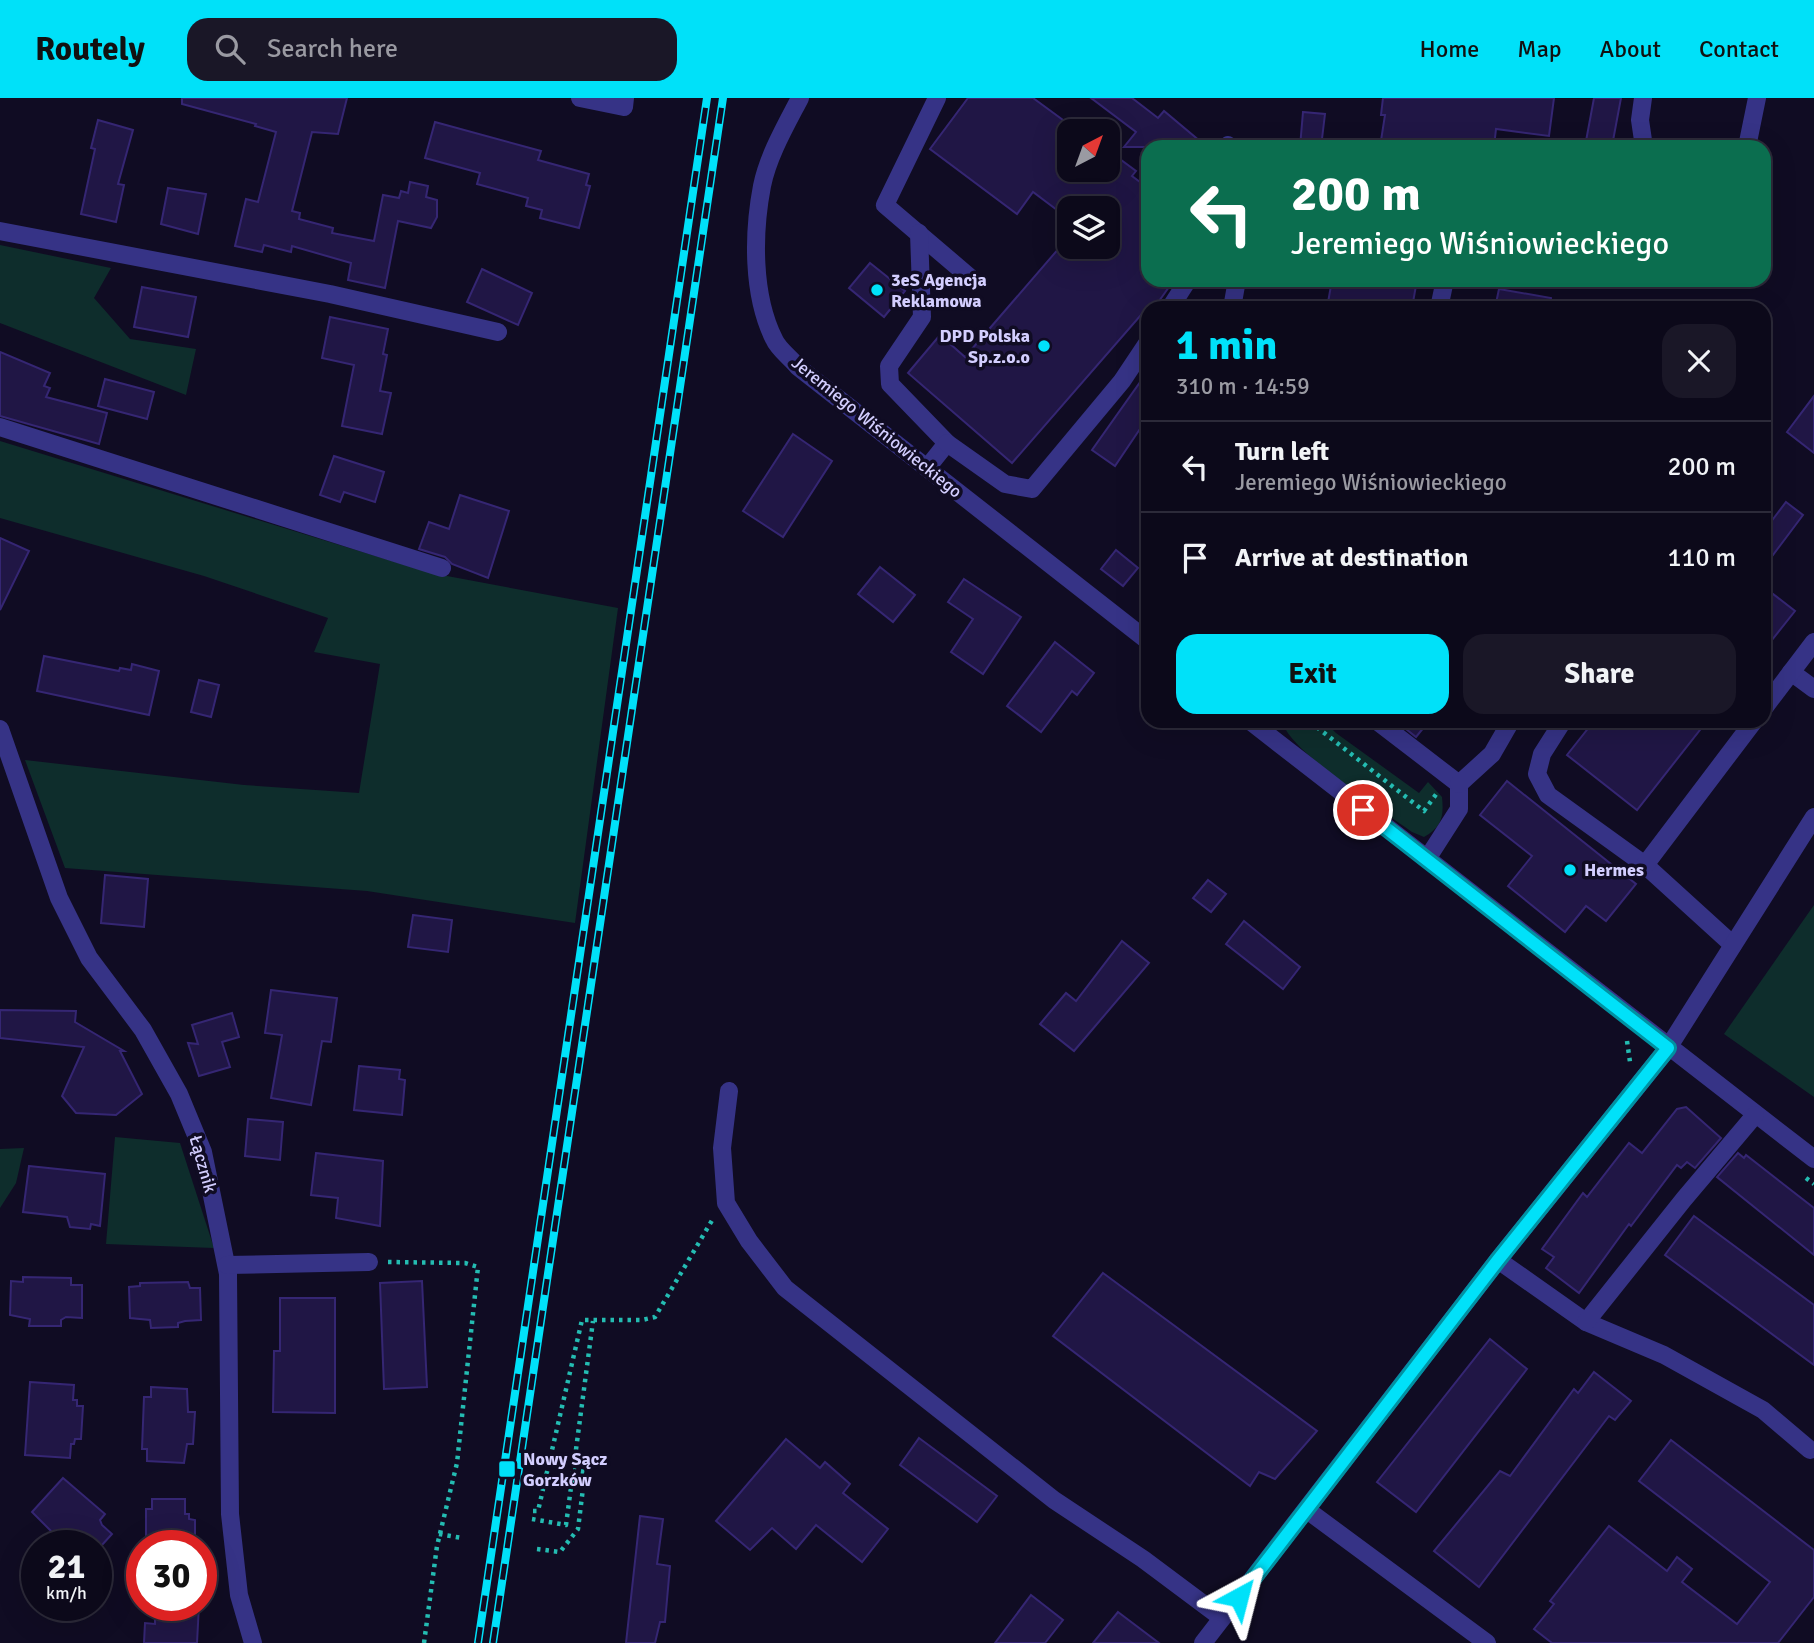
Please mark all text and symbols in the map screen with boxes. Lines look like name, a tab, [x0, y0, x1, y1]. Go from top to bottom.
search box	[187, 18, 677, 81]
text: Routely	[35, 29, 145, 70]
icon: search	[211, 30, 249, 68]
text: Search here	[267, 33, 398, 65]
text: Home	[1419, 34, 1479, 64]
text: Map	[1517, 34, 1562, 64]
text: About	[1600, 34, 1661, 64]
text: Contact	[1699, 34, 1779, 64]
north arrow	[1057, 119, 1120, 182]
map controls	[1057, 119, 1120, 259]
text: 200 m	[1291, 164, 1421, 224]
icon: left	[1176, 168, 1267, 259]
button: layers	[1057, 196, 1120, 259]
text: Jeremiego Wiśniowieckiego	[1291, 224, 1669, 263]
place label: 3eS Agencja Reklamowa	[891, 269, 987, 312]
marker: 3eS Agencja Reklamowa	[869, 282, 885, 298]
text: 1 min	[1176, 320, 1277, 371]
button: close	[1662, 324, 1736, 398]
place label: DPD Polska Sp.z.o.o	[940, 325, 1030, 368]
marker: DPD Polska Sp.z.o.o	[1036, 338, 1052, 354]
street label: Jeremiego Wiśniowieckiego	[787, 352, 967, 502]
text: 310 m · 14:59	[1176, 372, 1310, 401]
text: Turn left	[1235, 436, 1329, 468]
icon: left	[1176, 448, 1214, 486]
text: 200 m	[1667, 451, 1736, 483]
text: Jeremiego Wiśniowieckiego	[1235, 468, 1507, 497]
icon: arrive	[1176, 539, 1214, 577]
text: Arrive at destination	[1235, 542, 1468, 574]
text: 110 m	[1667, 542, 1736, 574]
button: Exit	[1176, 634, 1449, 714]
button: Share	[1463, 634, 1736, 714]
pin	[1333, 780, 1393, 840]
icon: arrive	[1344, 791, 1382, 829]
place label: Hermes	[1584, 859, 1644, 881]
marker: Hermes	[1562, 862, 1578, 878]
street label: Łącznik	[184, 1133, 222, 1195]
place label: Nowy Sącz Gorzków	[523, 1448, 607, 1491]
marker: Nowy Sącz Gorzków	[497, 1459, 517, 1479]
speed limit sign: 30	[126, 1530, 217, 1621]
text: 21	[48, 1545, 85, 1588]
position arrow	[1202, 1560, 1276, 1634]
text: km/h	[46, 1582, 87, 1604]

